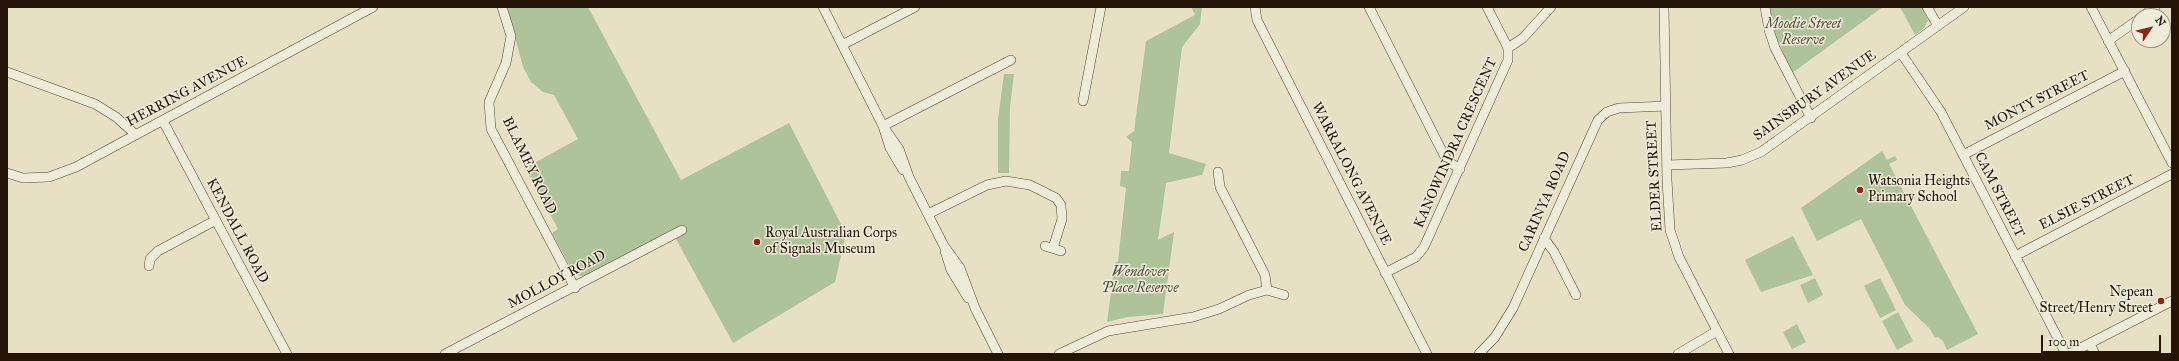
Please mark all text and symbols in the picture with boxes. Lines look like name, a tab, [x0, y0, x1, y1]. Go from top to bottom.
north arrow	[2131, 8, 2171, 48]
text: N	[2152, 14, 2168, 29]
park label: Moodie Street Reserve	[1765, 17, 1841, 50]
street label: SAINSBURY AVENUE	[1750, 47, 1880, 145]
street label: HERRING AVENUE	[124, 53, 250, 131]
street label: KANOWINDRA CRESCENT	[1411, 55, 1501, 231]
street label: MONTY STREET	[1982, 67, 2092, 135]
street label: WARRALONG AVENUE	[1308, 100, 1394, 248]
street label: BLAMEY ROAD	[498, 115, 560, 217]
street label: ELDER STREET	[1644, 120, 1666, 232]
street label: CARINYA ROAD	[1515, 149, 1575, 255]
street label: CAM STREET	[1970, 150, 2028, 240]
street label: ELSIE STREET	[2037, 172, 2137, 234]
place label: Watsonia Heights Primary School	[1868, 174, 1970, 206]
street label: KENDALL ROAD	[202, 176, 272, 286]
marker: Watsonia Heights Primary School	[1855, 185, 1865, 195]
place label: Royal Australian Corps of Signals Museum	[765, 226, 897, 258]
marker: Royal Australian Corps of Signals Museum	[752, 237, 762, 247]
street label: MOLLOY ROAD	[505, 247, 609, 313]
park label: Wendover Place Reserve	[1102, 265, 1178, 298]
place label: Nepean Street/Henry Street	[2039, 285, 2153, 318]
marker: Nepean Street/Henry Street	[2156, 296, 2166, 306]
scale bar	[2043, 327, 2163, 353]
text: 100 m	[2048, 335, 2079, 349]

